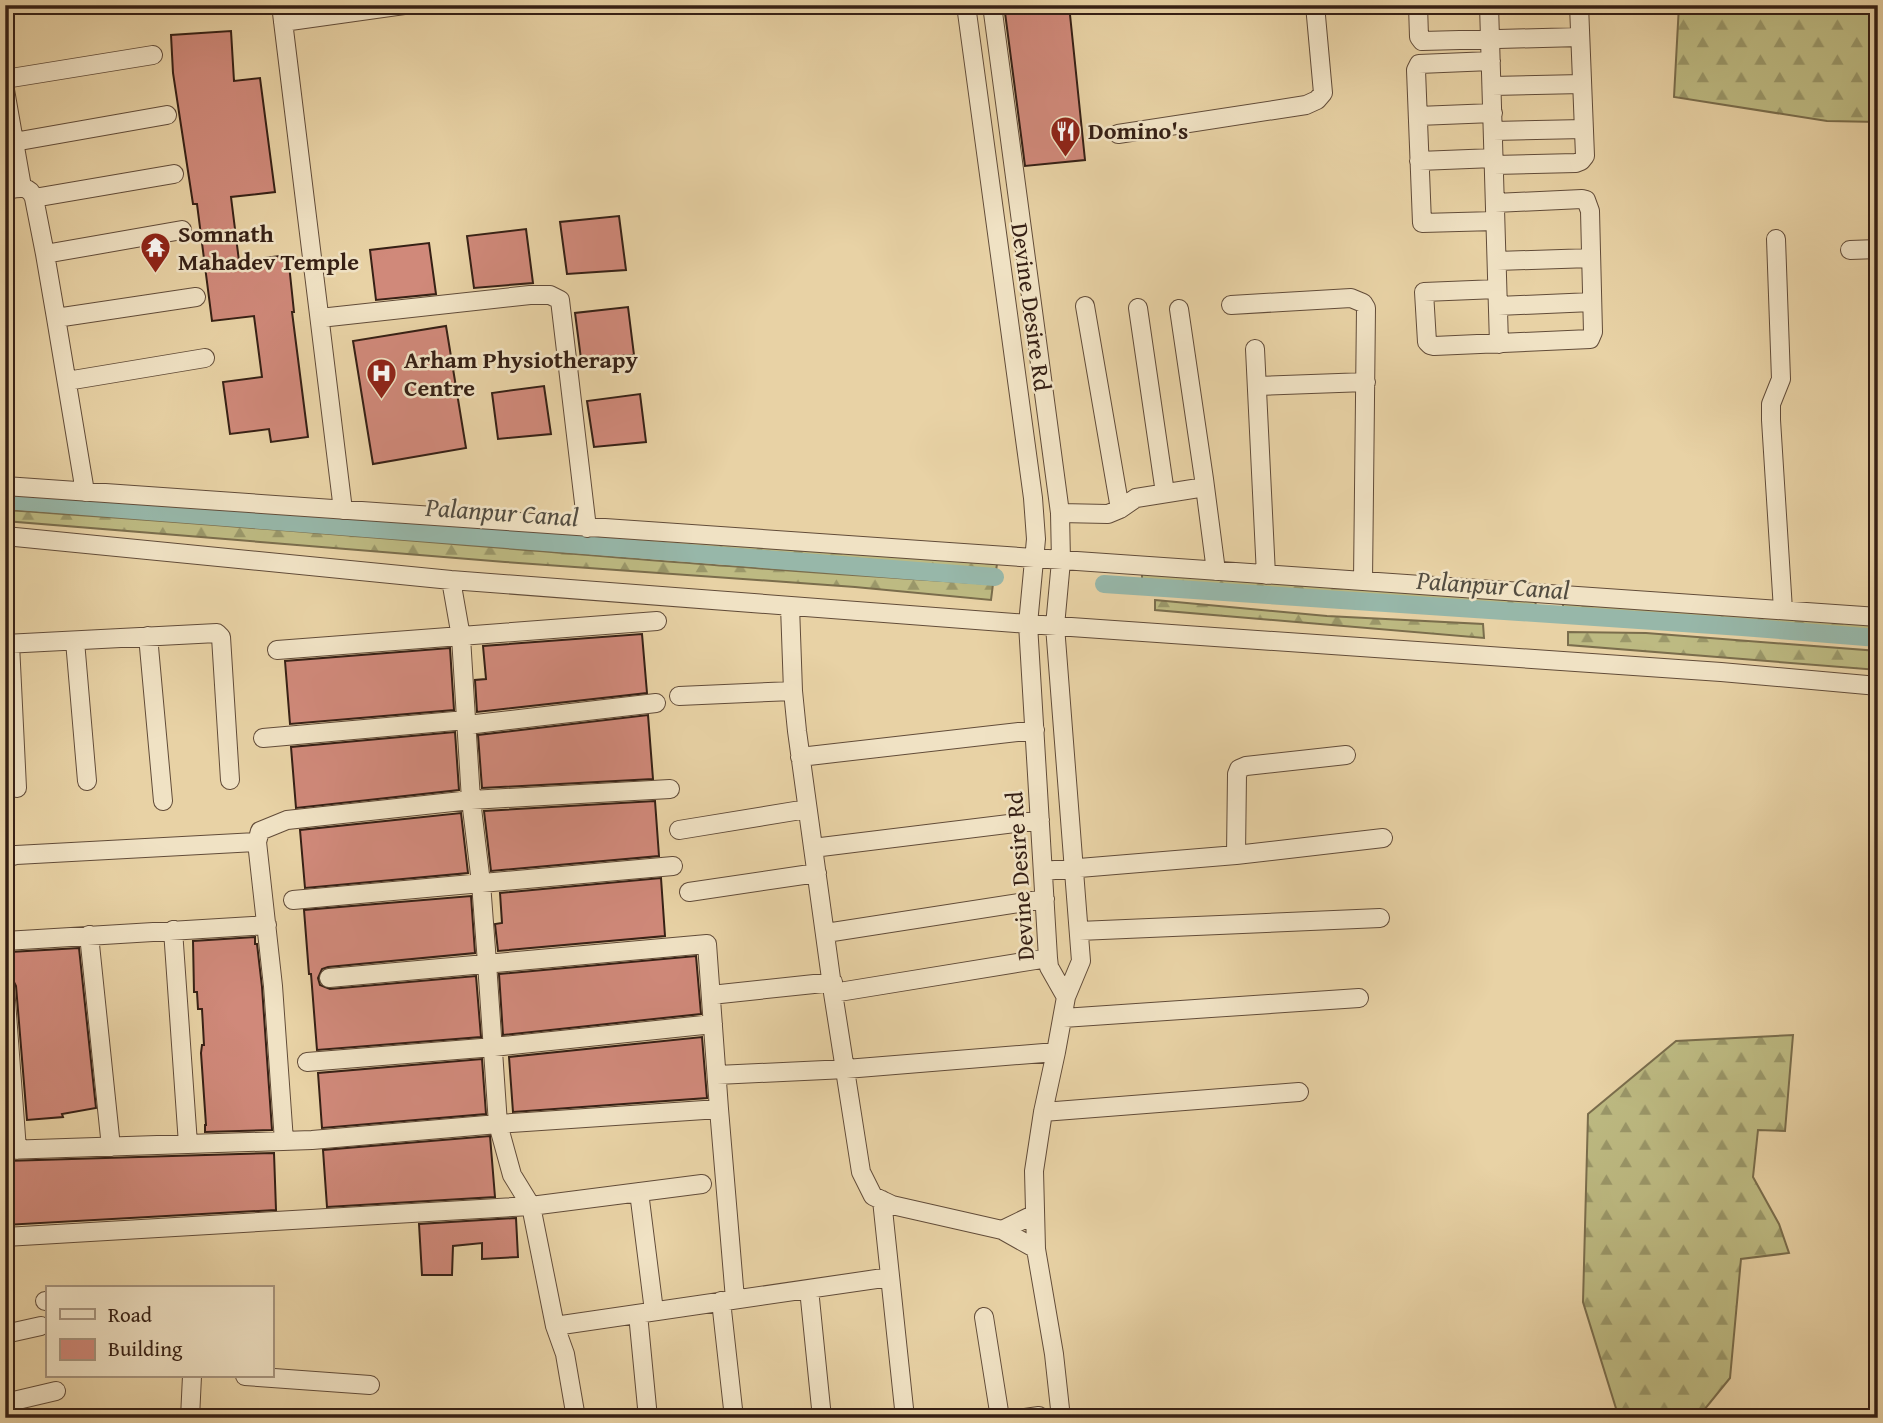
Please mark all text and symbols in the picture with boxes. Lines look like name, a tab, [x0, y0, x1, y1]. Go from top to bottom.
place label: Domino's	[1088, 113, 1188, 148]
restaurant icon: Domino's	[1048, 114, 1082, 158]
place label: Somnath Mahadev Temple	[178, 216, 359, 279]
street label: Devine Desire Rd	[1002, 221, 1061, 393]
temple icon: Somnath Mahadev Temple	[138, 231, 172, 275]
place label: Arham Physiotherapy Centre	[404, 342, 638, 405]
hospital icon: Arham Physiotherapy Centre	[364, 357, 398, 401]
water label: Palanpur Canal	[423, 487, 580, 536]
water label: Palanpur Canal	[1414, 560, 1571, 609]
street label: Devine Desire Rd	[996, 790, 1043, 962]
legend	[46, 1286, 273, 1378]
text: Road	[108, 1299, 153, 1330]
text: Building	[108, 1333, 183, 1364]

